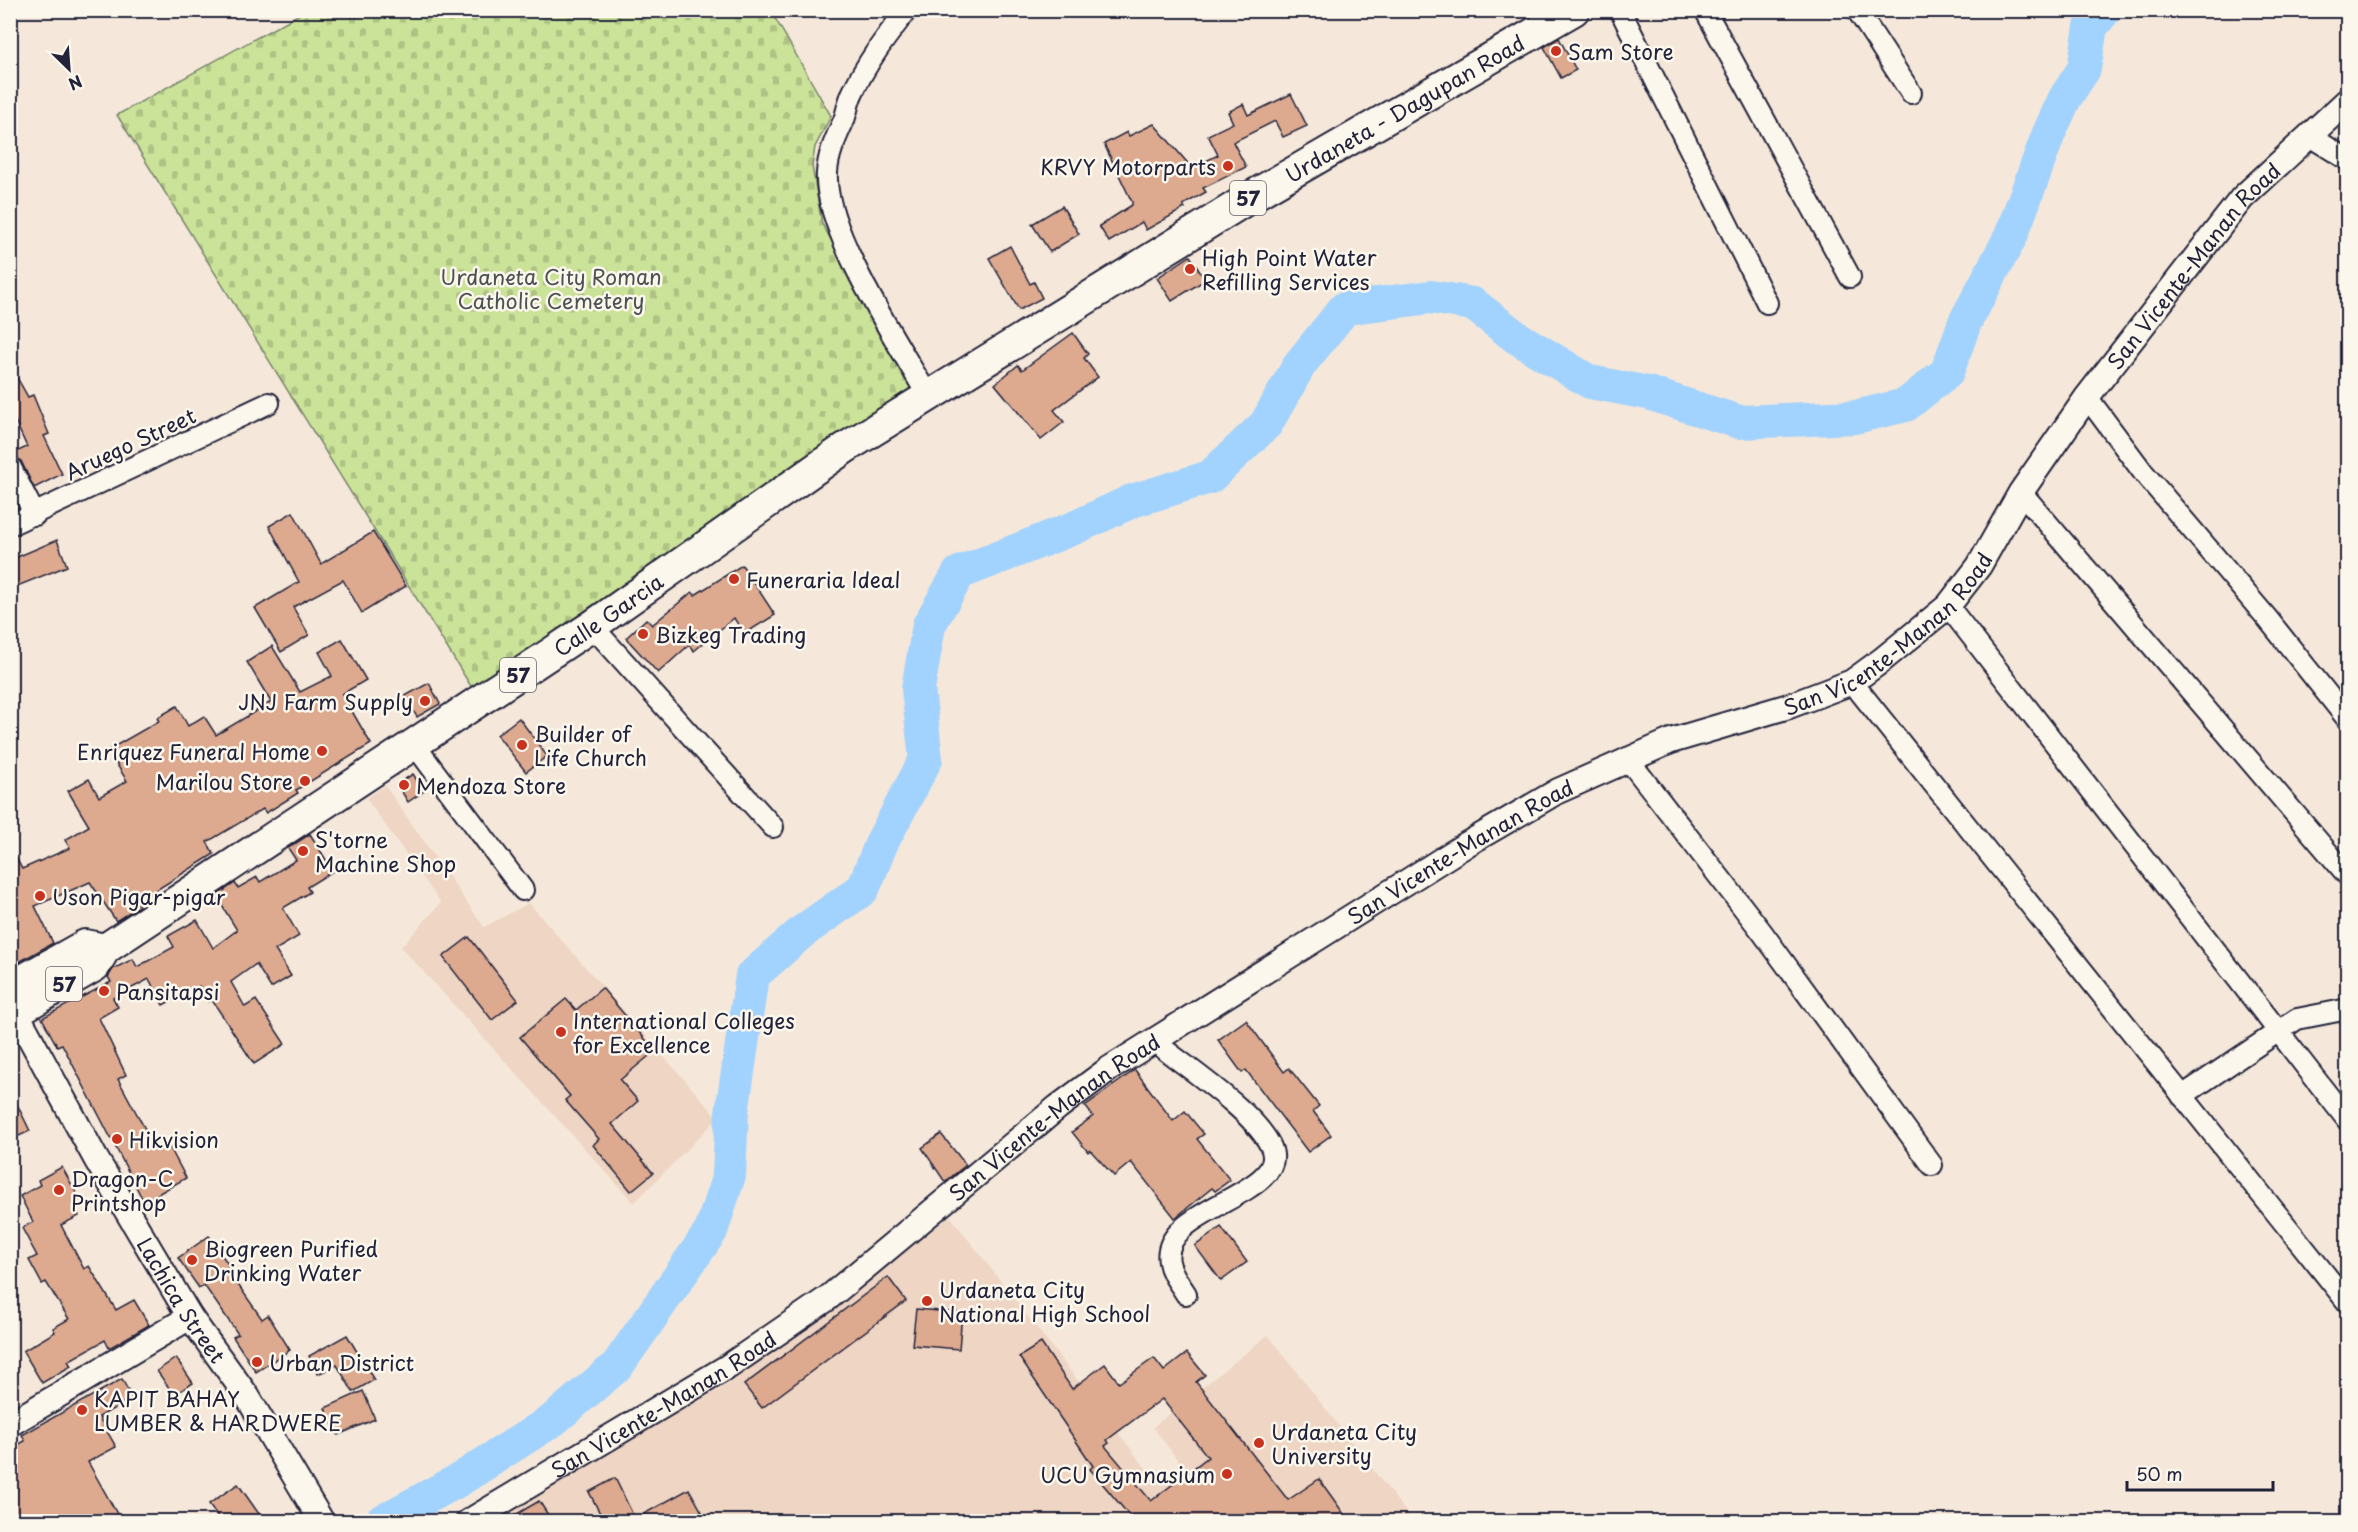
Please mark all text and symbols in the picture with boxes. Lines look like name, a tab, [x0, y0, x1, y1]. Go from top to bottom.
street label: Urdaneta - Dagupan Road	[1279, 26, 1530, 190]
place label: Sam Store	[1568, 35, 1674, 67]
north arrow	[39, 39, 99, 99]
marker: Sam Store	[1549, 44, 1563, 58]
text: N	[65, 70, 87, 97]
place label: KRVY Motorparts	[1040, 150, 1216, 182]
street label: San Vicente-Manan Road	[2099, 155, 2287, 376]
marker: KRVY Motorparts	[1221, 159, 1235, 173]
road number: 57	[1230, 181, 1266, 215]
place label: High Point Water Refilling Services	[1202, 241, 1377, 297]
park label: Urdaneta City Roman Catholic Cemetery	[440, 260, 662, 316]
marker: High Point Water Refilling Services	[1183, 262, 1197, 276]
street label: Aruego Street	[59, 399, 201, 487]
street label: San Vicente-Manan Road	[1778, 546, 2000, 723]
place label: Funeraria Ideal	[746, 563, 900, 595]
street label: Calle Garcia	[547, 565, 669, 663]
marker: Funeraria Ideal	[727, 572, 741, 586]
place label: Bizkeg Trading	[655, 618, 806, 650]
marker: Bizkeg Trading	[636, 627, 650, 641]
road number: 57	[500, 658, 536, 692]
place label: JNJ Farm Supply	[238, 685, 413, 717]
marker: JNJ Farm Supply	[418, 694, 432, 708]
place label: Builder of Life Church	[534, 717, 647, 773]
place label: Enriquez Funeral Home	[77, 735, 310, 767]
marker: Builder of Life Church	[515, 738, 529, 752]
marker: Enriquez Funeral Home	[315, 744, 329, 758]
place label: Marilou Store	[156, 765, 293, 797]
place label: Mendoza Store	[416, 769, 566, 801]
street label: San Vicente-Manan Road	[1341, 770, 1578, 932]
marker: Marilou Store	[298, 774, 312, 788]
marker: Mendoza Store	[397, 778, 411, 792]
place label: S'torne Machine Shop	[315, 823, 456, 879]
marker: S'torne Machine Shop	[296, 844, 310, 858]
place label: Uson Pigar-pigar	[52, 880, 226, 912]
marker: Uson Pigar-pigar	[33, 889, 47, 903]
road number: 57	[46, 967, 82, 1001]
place label: Pansitapsi	[116, 975, 219, 1007]
marker: Pansitapsi	[97, 984, 111, 998]
place label: International Colleges for Excellence	[573, 1004, 795, 1060]
marker: International Colleges for Excellence	[554, 1025, 568, 1039]
street label: San Vicente-Manan Road	[941, 1025, 1166, 1208]
place label: Hikvision	[129, 1123, 219, 1155]
marker: Hikvision	[110, 1132, 124, 1146]
place label: Dragon-C Printshop	[71, 1162, 174, 1218]
marker: Dragon-C Printshop	[52, 1183, 66, 1197]
street label: Lachica Street	[130, 1231, 234, 1369]
place label: Biogreen Purified Drinking Water	[204, 1232, 378, 1288]
marker: Biogreen Purified Drinking Water	[185, 1253, 199, 1267]
place label: Urdaneta City National High School	[939, 1273, 1150, 1329]
marker: Urdaneta City National High School	[920, 1294, 934, 1308]
street label: San Vicente-Manan Road	[544, 1322, 782, 1485]
place label: Urban District	[269, 1346, 414, 1378]
marker: Urban District	[250, 1355, 264, 1369]
place label: KAPIT BAHAY LUMBER & HARDWERE	[94, 1382, 342, 1438]
marker: KAPIT BAHAY LUMBER & HARDWERE	[75, 1403, 89, 1417]
place label: Urdaneta City University	[1271, 1415, 1417, 1471]
marker: Urdaneta City University	[1252, 1436, 1266, 1450]
scale bar	[2127, 1454, 2272, 1492]
place label: UCU Gymnasium	[1040, 1458, 1215, 1490]
text: 50 m	[2136, 1460, 2183, 1487]
marker: UCU Gymnasium	[1220, 1467, 1234, 1481]

